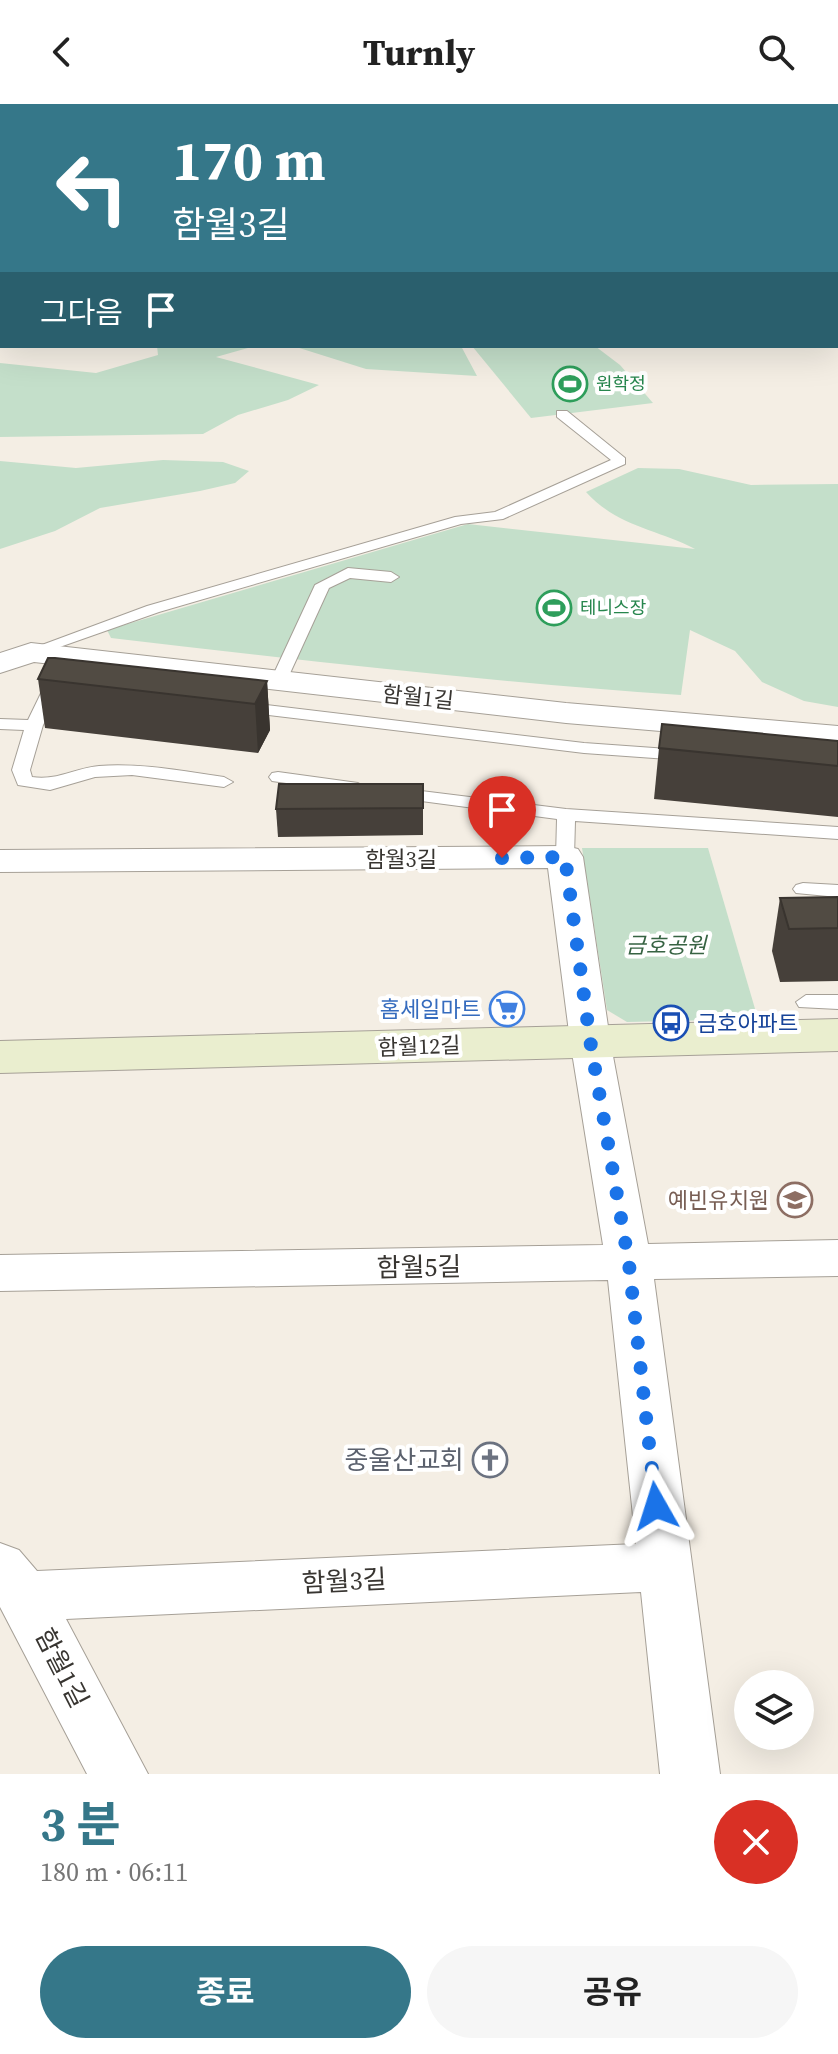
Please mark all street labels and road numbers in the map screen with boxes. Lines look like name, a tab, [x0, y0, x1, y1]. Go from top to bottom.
street label: 함월1길	[381, 678, 455, 716]
street label: 함월3길	[365, 844, 437, 874]
street label: 함월12길	[377, 1030, 461, 1062]
street label: 함월5길	[376, 1248, 462, 1286]
street label: 함월3길	[301, 1561, 387, 1601]
street label: 함월1길	[27, 1622, 97, 1714]

